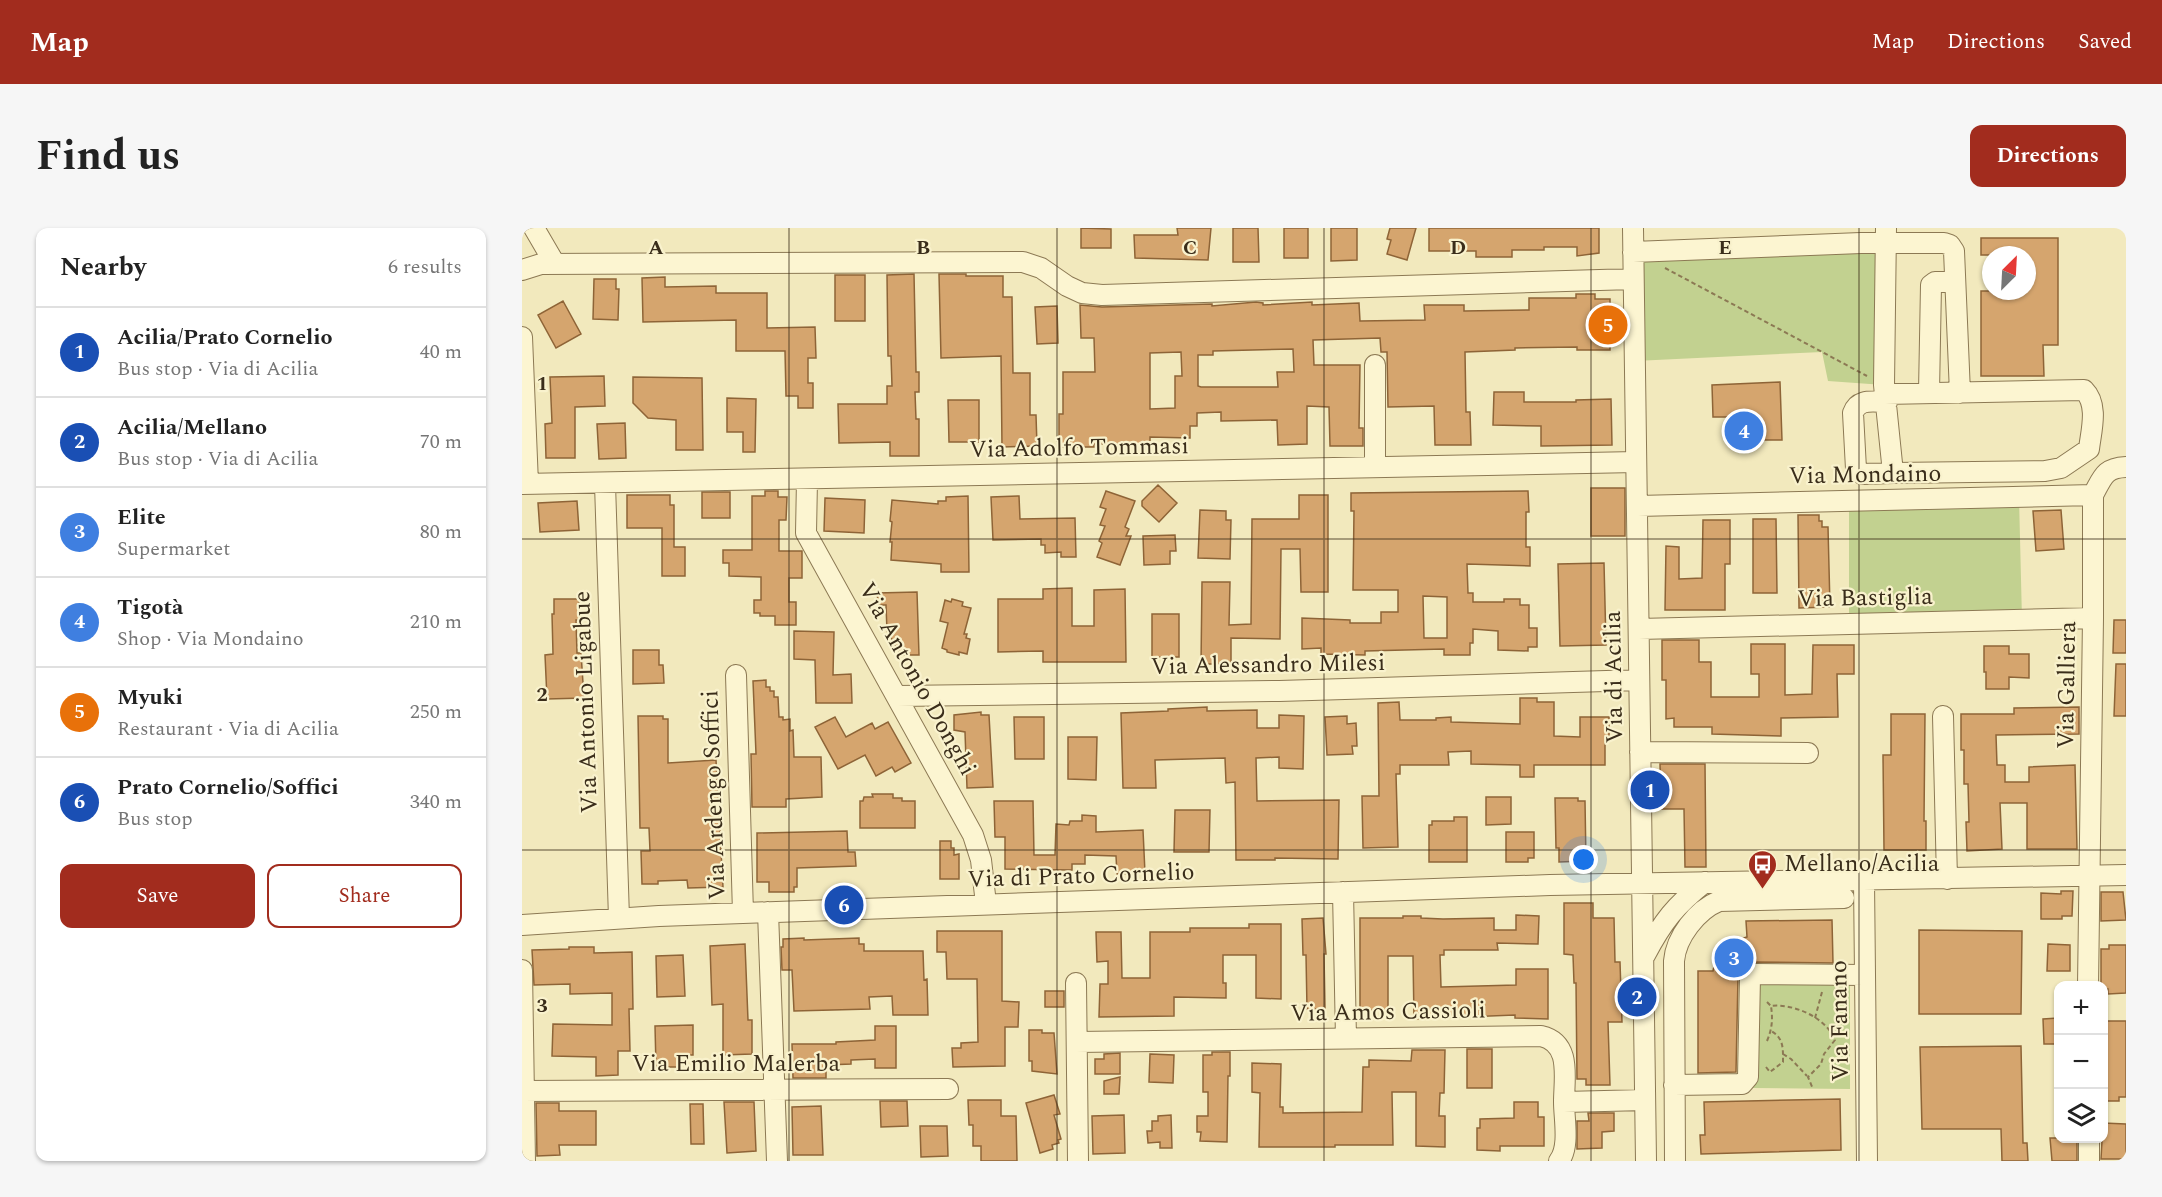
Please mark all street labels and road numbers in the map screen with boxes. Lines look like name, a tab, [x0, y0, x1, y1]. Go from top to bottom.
street label: Via Adolfo Tommasi	[969, 428, 1189, 468]
street label: Via Mondaino	[1788, 456, 1942, 494]
street label: Via Antonio Donghi	[849, 576, 985, 782]
street label: Via Bastiglia	[1797, 579, 1933, 617]
street label: Via Antonio Ligabue	[564, 590, 608, 814]
street label: Via di Acilia	[1595, 610, 1633, 744]
street label: Via Galliera	[2048, 621, 2086, 749]
street label: Via Alessandro Milesi	[1150, 645, 1386, 685]
street label: Via Ardengo Soffici	[692, 689, 736, 901]
street label: Via di Prato Cornelio	[967, 854, 1195, 898]
street label: Via Fanano	[1821, 960, 1859, 1082]
street label: Via Amos Cassioli	[1290, 992, 1486, 1032]
street label: Via Emilio Malerba	[632, 1046, 840, 1082]

